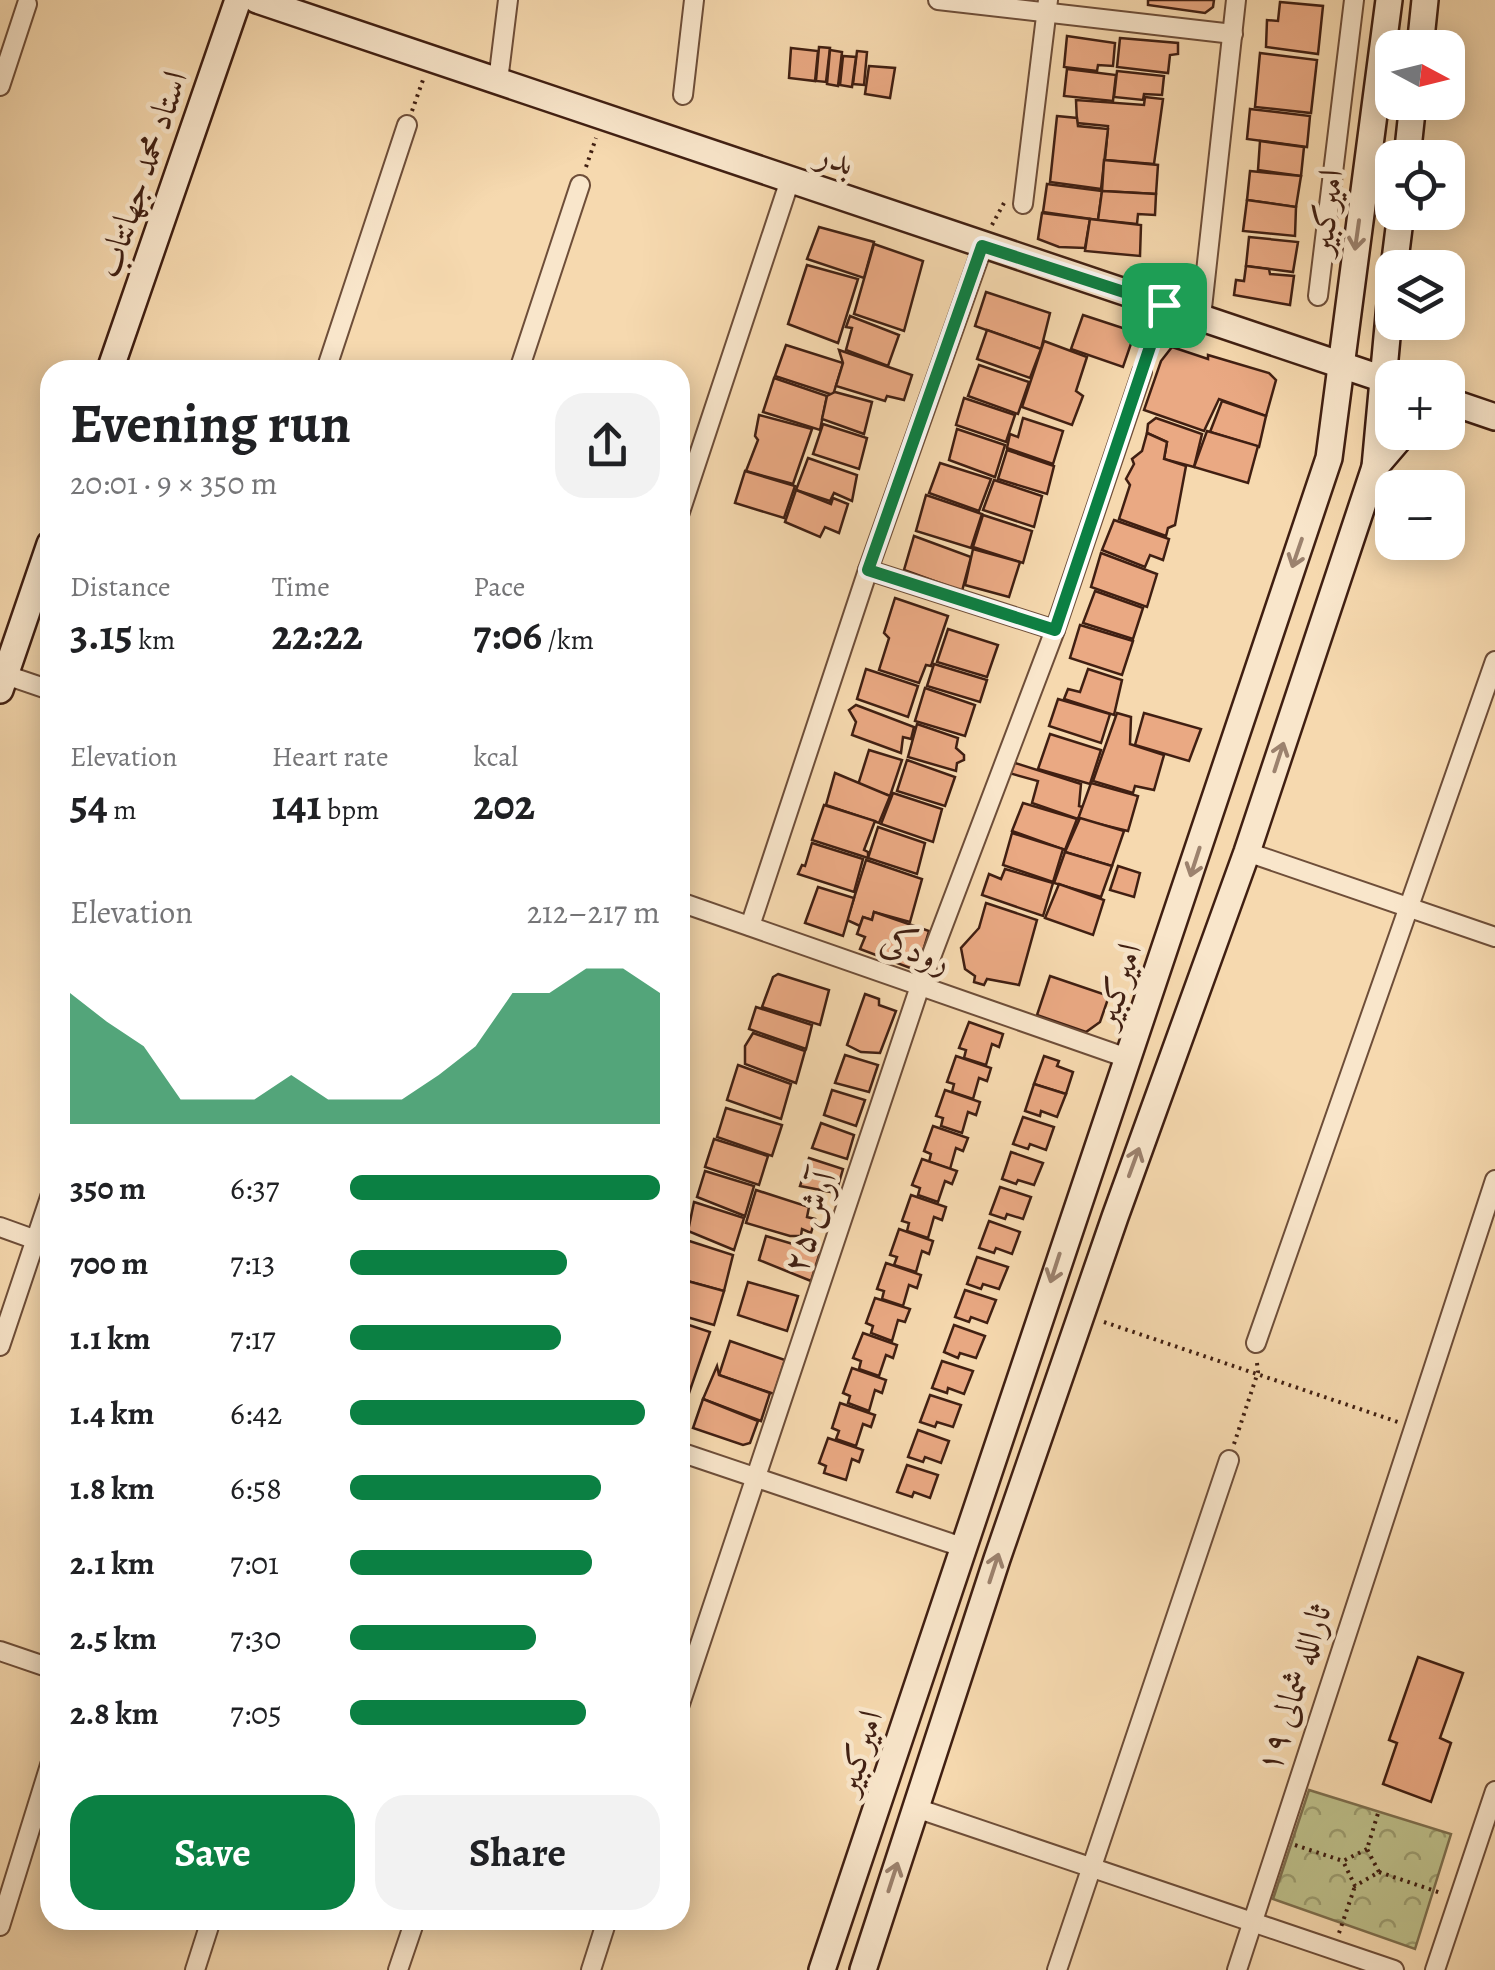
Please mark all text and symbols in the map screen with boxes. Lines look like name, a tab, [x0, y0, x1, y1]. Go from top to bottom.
north arrow	[1375, 30, 1465, 120]
map controls	[1375, 30, 1465, 560]
street label: استاد محمد جهانتاب	[83, 64, 199, 284]
street label: بدر	[808, 128, 861, 187]
button: locate	[1375, 140, 1465, 230]
street label: امیرکبیر	[1295, 166, 1355, 261]
one-way arrow	[1347, 219, 1365, 251]
button: layers	[1375, 250, 1465, 340]
pin	[1122, 263, 1207, 348]
icon: arrive	[1137, 278, 1192, 333]
button: +	[1375, 360, 1465, 450]
text: Evening run	[70, 386, 351, 461]
button: share	[555, 393, 660, 498]
text: 20:01 · 9 × 350 m	[70, 461, 277, 505]
button: −	[1375, 470, 1465, 560]
one-way arrow	[1287, 537, 1305, 568]
text: Distance	[70, 568, 170, 606]
text: Time	[272, 568, 330, 606]
text: Pace	[473, 568, 525, 606]
text: 3.15	[70, 606, 133, 663]
text: 22:22	[272, 606, 363, 663]
text: 7:06	[473, 606, 542, 663]
text: km	[133, 621, 175, 659]
text: /km	[542, 621, 594, 659]
text: Elevation	[70, 738, 177, 776]
text: Heart rate	[272, 738, 389, 776]
text: kcal	[473, 738, 518, 776]
one-way arrow	[1271, 741, 1289, 773]
text: 54	[70, 776, 108, 833]
text: 141	[272, 776, 321, 833]
text: 202	[473, 776, 535, 833]
text: m	[108, 791, 137, 829]
text: bpm	[321, 791, 379, 829]
one-way arrow	[1184, 845, 1202, 877]
text: Elevation	[70, 890, 193, 934]
text: 212–217 m	[527, 890, 660, 934]
street label: رودکی	[874, 915, 958, 985]
street label: امیرکبیر	[1080, 937, 1153, 1036]
one-way arrow	[1126, 1147, 1144, 1178]
street label: آرش ۲۵	[770, 1162, 849, 1279]
text: 350 m	[70, 1166, 146, 1210]
text: 6:37	[230, 1166, 279, 1210]
text: 700 m	[70, 1241, 148, 1285]
text: 7:13	[230, 1241, 275, 1285]
one-way arrow	[1045, 1252, 1063, 1284]
text: 1.1 km	[70, 1316, 151, 1360]
text: 7:17	[230, 1316, 275, 1360]
text: 1.4 km	[70, 1391, 154, 1435]
text: 6:42	[230, 1391, 282, 1435]
text: 1.8 km	[70, 1466, 155, 1510]
text: 6:58	[230, 1466, 282, 1510]
text: 2.1 km	[70, 1541, 155, 1585]
text: 7:01	[230, 1541, 279, 1585]
one-way arrow	[986, 1553, 1004, 1584]
street label: ثارالله شمالی ۱۹	[1243, 1597, 1343, 1778]
text: 2.5 km	[70, 1616, 157, 1660]
text: 7:30	[230, 1616, 281, 1660]
text: 2.8 km	[70, 1691, 159, 1735]
text: 7:05	[230, 1691, 282, 1735]
street label: امیرکبیر	[821, 1704, 894, 1803]
button: Save	[70, 1795, 355, 1910]
button: Share	[375, 1795, 660, 1910]
one-way arrow	[886, 1862, 904, 1894]

